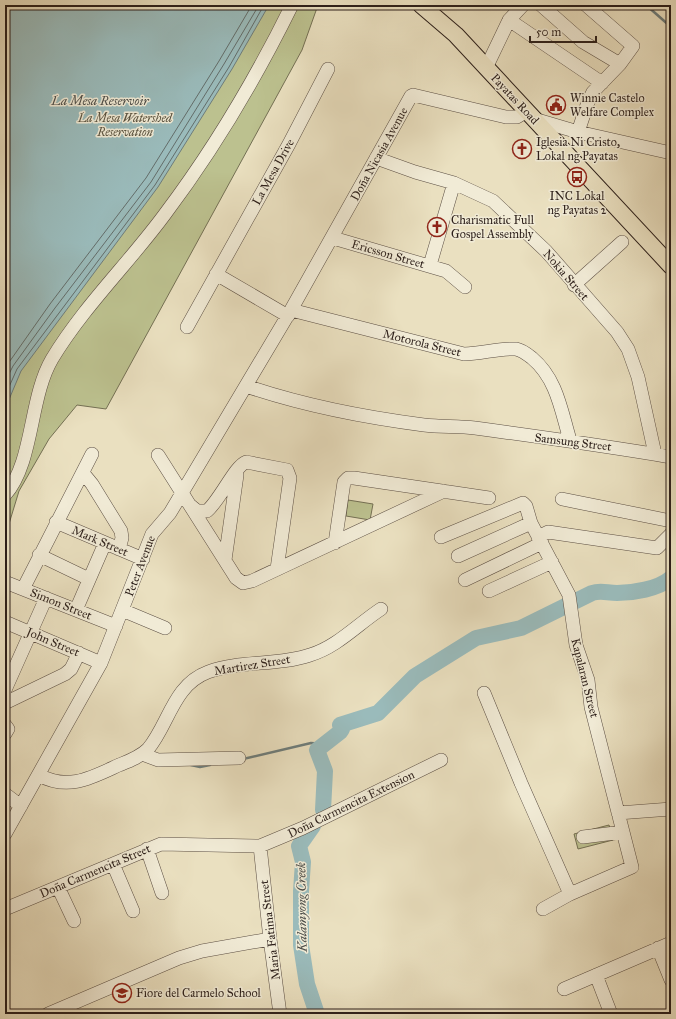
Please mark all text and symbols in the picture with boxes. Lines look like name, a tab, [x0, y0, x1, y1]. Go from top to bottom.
scale bar	[530, 18, 596, 44]
text: 50 m	[536, 25, 561, 39]
street label: Payatas Road	[488, 71, 542, 127]
place label: Winnie Castelo Welfare Complex	[570, 91, 655, 119]
water label: La Mesa Reservoir	[50, 93, 149, 109]
public building icon: Winnie Castelo Welfare Complex	[545, 94, 567, 116]
street label: Doña Nicasia Avenue	[348, 105, 410, 203]
park label: La Mesa Watershed Reservation	[77, 111, 173, 139]
place label: Iglesia Ni Cristo, Lokal ng Payatas	[536, 135, 620, 164]
street label: La Mesa Drive	[249, 136, 297, 208]
church icon: Iglesia Ni Cristo, Lokal ng Payatas	[511, 138, 533, 160]
bus stop icon: INC Lokal ng Payatas 2	[566, 166, 588, 188]
place label: INC Lokal ng Payatas 2	[547, 189, 607, 218]
place label: Charismatic Full Gospel Assembly	[451, 213, 535, 241]
church icon: Charismatic Full Gospel Assembly	[426, 216, 448, 238]
street label: Ericsson Street	[350, 237, 427, 271]
street label: Nokia Street	[540, 247, 592, 304]
street label: Motorola Street	[382, 327, 463, 360]
street label: Samsung Street	[534, 430, 613, 455]
street label: Mark Street	[70, 523, 131, 559]
street label: Peter Avenue	[122, 534, 158, 598]
street label: Simon Street	[28, 585, 95, 623]
street label: John Street	[22, 624, 82, 661]
street label: Kapalaran Street	[568, 637, 602, 720]
street label: Martirez Street	[213, 652, 292, 678]
street label: Doña Carmencita Extension	[285, 767, 417, 841]
street label: Doña Carmencita Street	[37, 841, 153, 901]
water label: Kalamyong Creek	[293, 862, 311, 953]
street label: Maria Fatima Street	[257, 878, 283, 981]
school or university icon: Fiore del Carmelo School	[111, 982, 133, 1004]
place label: Fiore del Carmelo School	[136, 986, 262, 1000]

